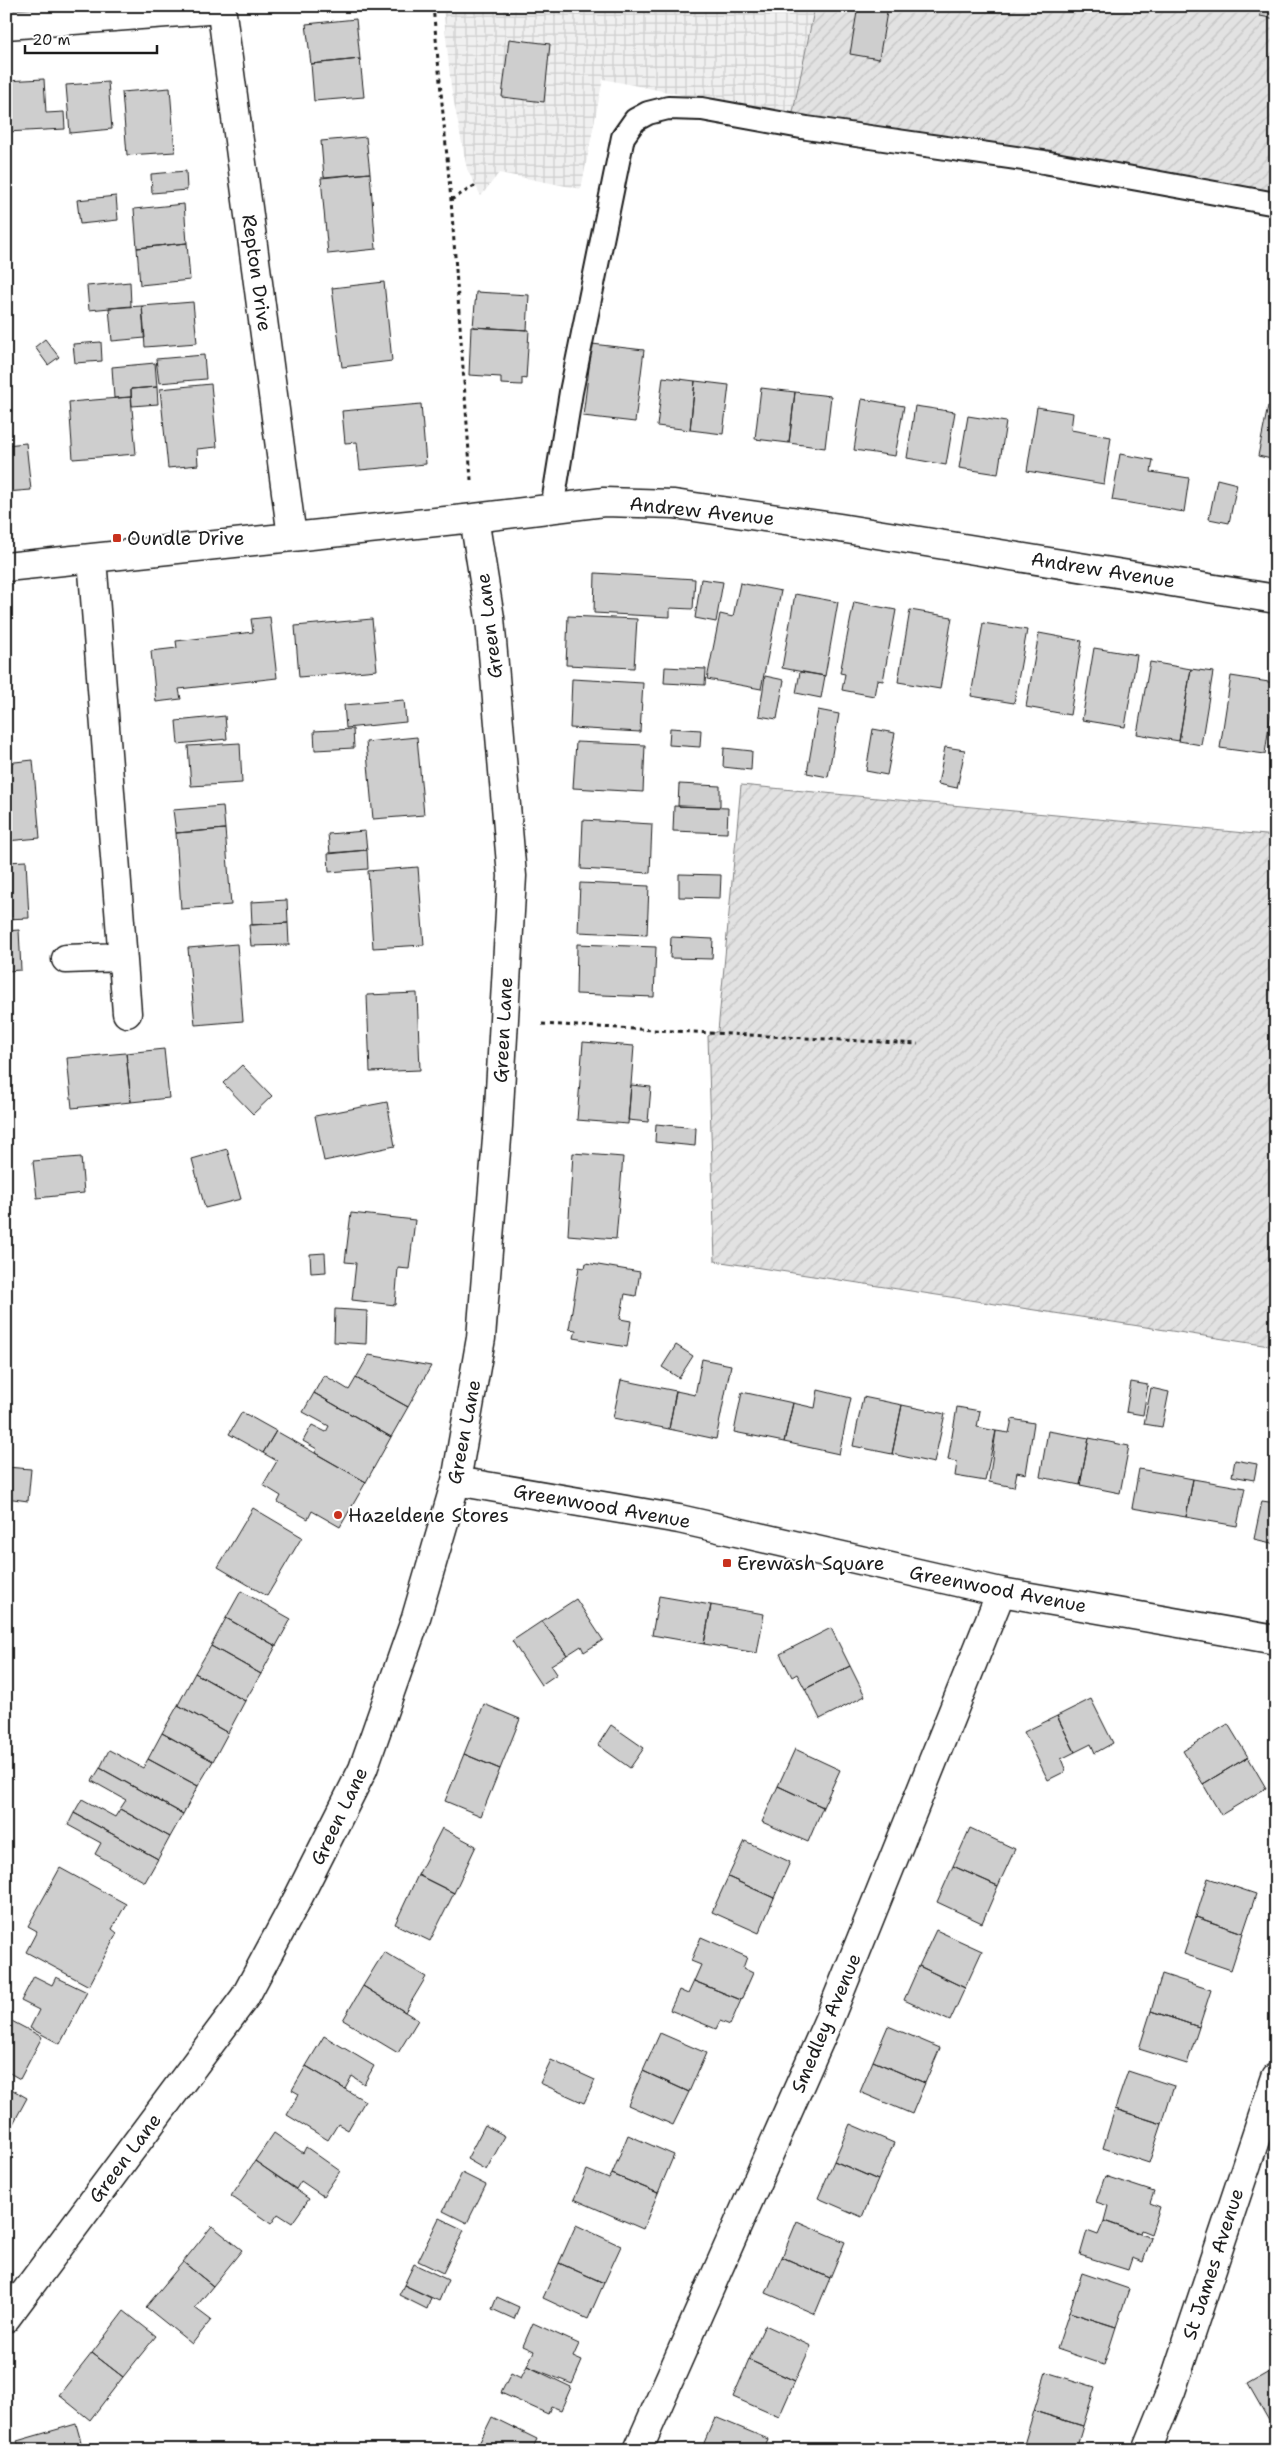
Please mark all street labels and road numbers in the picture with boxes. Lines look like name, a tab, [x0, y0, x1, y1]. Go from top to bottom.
street label: Repton Drive	[236, 213, 278, 333]
street label: Andrew Avenue	[628, 491, 776, 531]
street label: Andrew Avenue	[1029, 546, 1177, 594]
street label: Green Lane	[470, 572, 508, 680]
street label: Green Lane	[488, 976, 518, 1084]
street label: Green Lane	[442, 1378, 486, 1486]
street label: Greenwood Avenue	[511, 1478, 693, 1534]
street label: Greenwood Avenue	[907, 1560, 1089, 1618]
street label: Green Lane	[305, 1763, 373, 1869]
street label: Smedley Avenue	[785, 1949, 867, 2097]
street label: Green Lane	[83, 2108, 167, 2208]
street label: St James Avenue	[1177, 2185, 1249, 2343]

